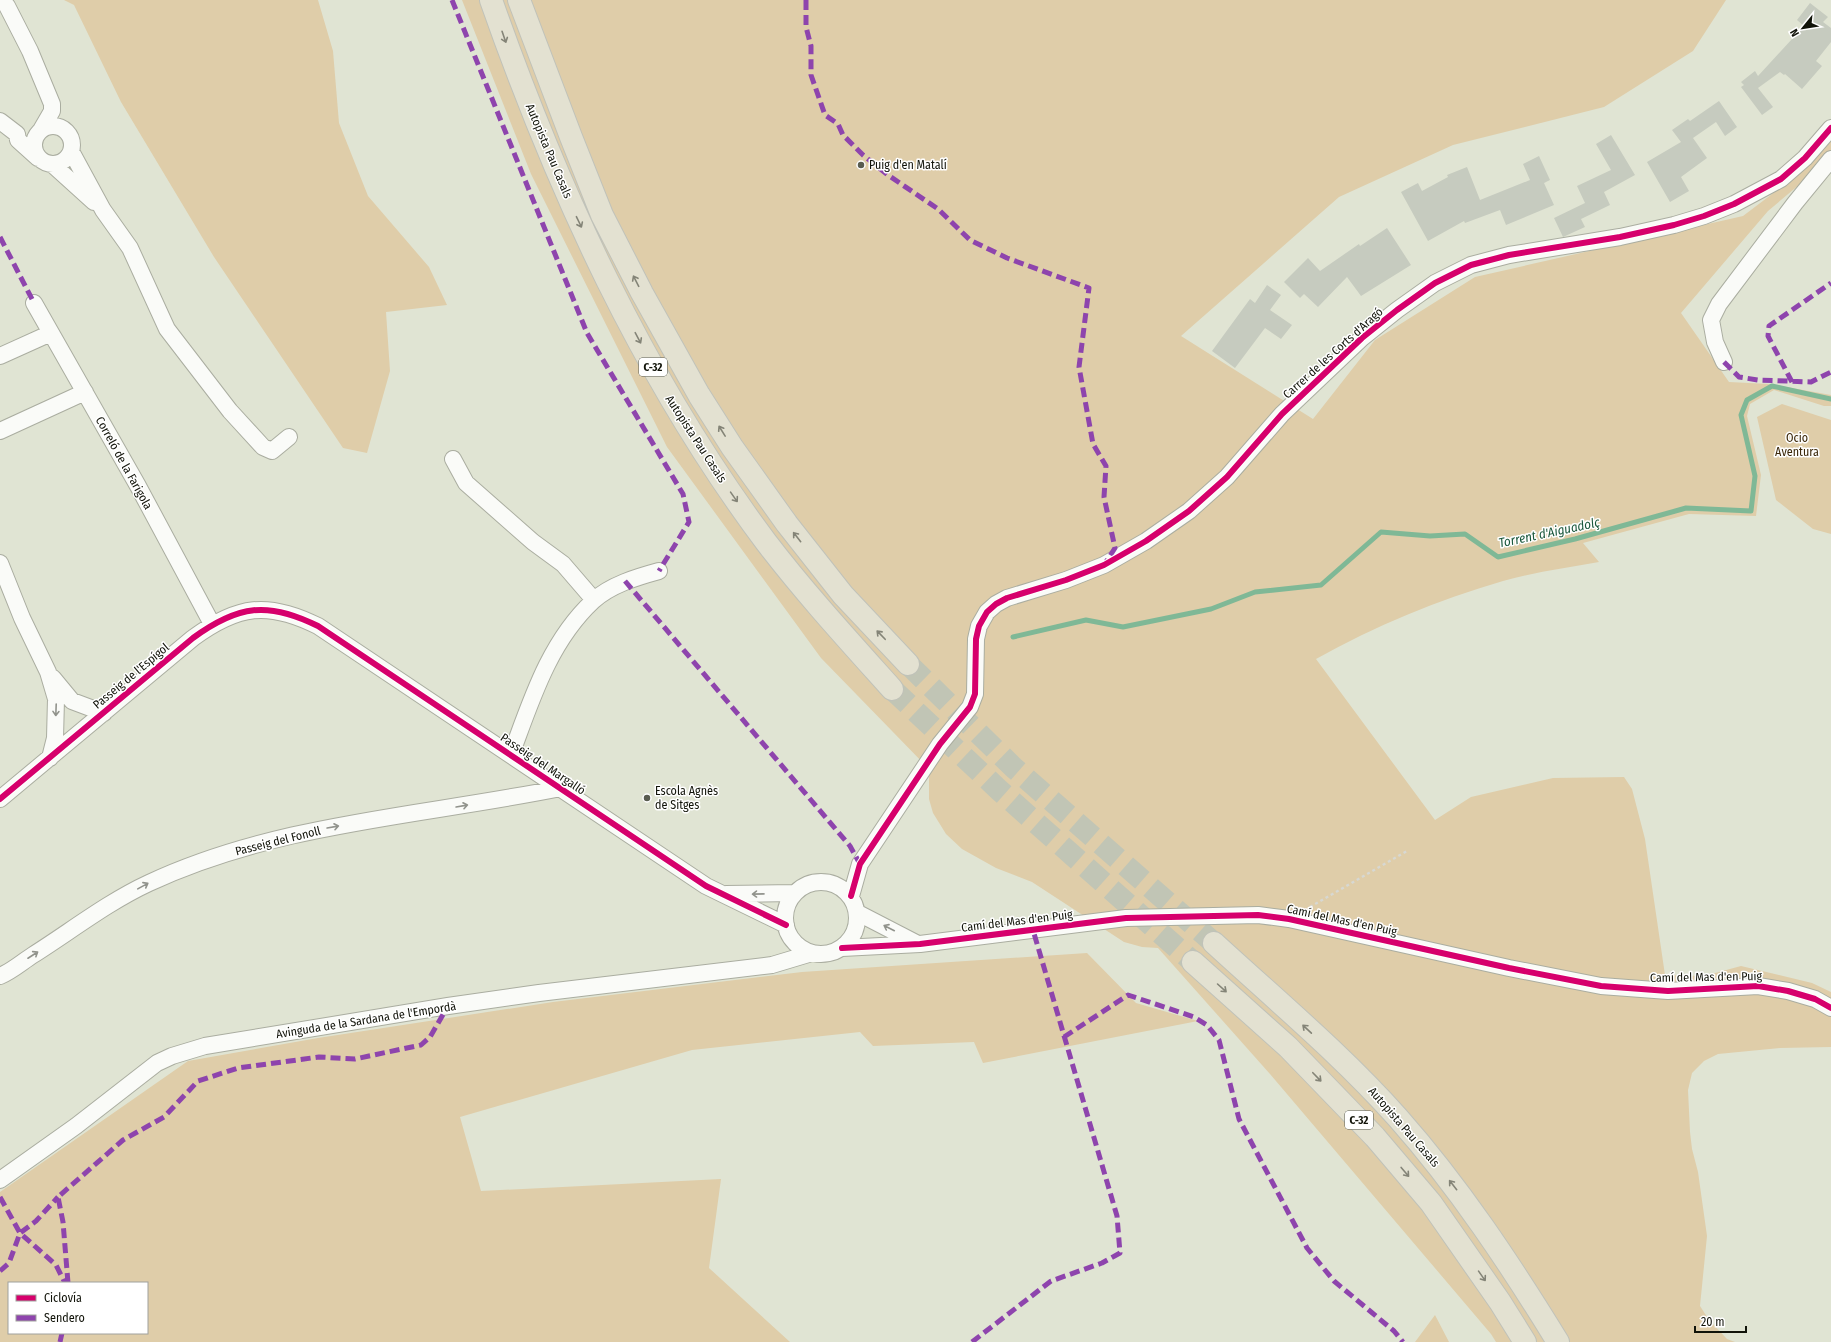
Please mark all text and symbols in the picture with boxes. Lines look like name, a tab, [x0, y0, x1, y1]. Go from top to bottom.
north arrow	[1783, 8, 1823, 48]
text: N	[1787, 27, 1802, 39]
one-way arrow	[501, 30, 508, 43]
street label: Autopista Pau Casals	[523, 102, 575, 200]
place label: Puig d'en Matalí	[869, 158, 947, 172]
marker: Puig d'en Matalí	[856, 160, 866, 170]
one-way arrow	[576, 216, 583, 228]
one-way arrow	[632, 276, 639, 288]
street label: Carrer de les Corts d'Aragó	[1280, 305, 1386, 401]
one-way arrow	[634, 332, 642, 344]
road number: C-32	[639, 358, 667, 376]
street label: Autopista Pau Casals	[663, 393, 729, 485]
street label: Correló de la Farigola	[93, 414, 155, 512]
one-way arrow	[717, 425, 726, 436]
park label: Ocio Aventura	[1775, 431, 1819, 459]
one-way arrow	[730, 491, 738, 502]
water label: Torrent d'Aiguadolç	[1497, 514, 1601, 551]
one-way arrow	[793, 531, 801, 542]
one-way arrow	[877, 631, 886, 641]
street label: Passeig de l'Espígol	[90, 640, 172, 712]
one-way arrow	[52, 703, 59, 716]
street label: Passeig del Margalló	[498, 730, 588, 798]
place label: Escola Agnès de Sitges	[655, 784, 718, 812]
marker: Escola Agnès de Sitges	[642, 793, 652, 803]
one-way arrow	[455, 802, 468, 810]
one-way arrow	[326, 823, 339, 831]
street label: Passeig del Fonoll	[234, 824, 322, 858]
one-way arrow	[137, 882, 149, 889]
one-way arrow	[752, 890, 765, 898]
street label: Camí del Mas d'en Puig	[1286, 901, 1399, 939]
street label: Camí del Mas d'en Puig	[960, 907, 1074, 935]
one-way arrow	[883, 924, 895, 932]
one-way arrow	[27, 951, 39, 959]
street label: Camí del Mas d'en Puig	[1650, 969, 1763, 985]
one-way arrow	[1217, 983, 1227, 993]
street label: Avinguda de la Sardana de l'Empordà	[275, 999, 457, 1041]
one-way arrow	[1302, 1024, 1312, 1034]
one-way arrow	[1312, 1072, 1322, 1082]
street label: Autopista Pau Casals	[1366, 1084, 1442, 1170]
road number: C-32	[1345, 1111, 1373, 1129]
one-way arrow	[1401, 1167, 1410, 1177]
one-way arrow	[1449, 1180, 1458, 1191]
one-way arrow	[1478, 1271, 1486, 1282]
legend	[8, 1282, 148, 1334]
text: Ciclovía	[44, 1291, 82, 1305]
scale bar	[1695, 1308, 1746, 1334]
text: Sendero	[44, 1311, 85, 1325]
text: 20 m	[1701, 1315, 1725, 1329]

